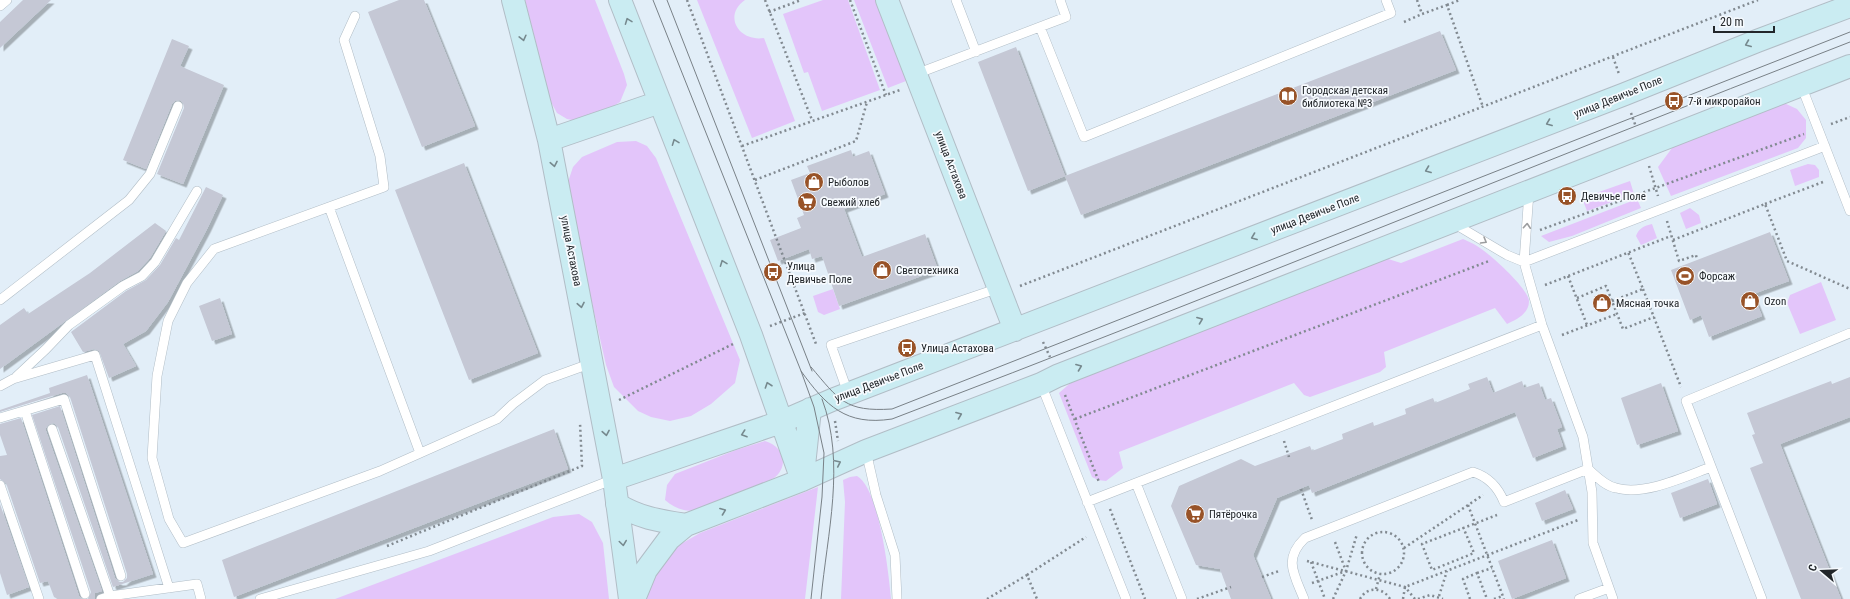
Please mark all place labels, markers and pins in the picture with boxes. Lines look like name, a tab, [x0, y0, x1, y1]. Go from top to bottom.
place label: Городская детская библиотека №3	[1302, 84, 1388, 110]
library icon: Городская детская библиотека №3	[1277, 85, 1299, 107]
bus stop icon: 7-й микрорайон	[1663, 90, 1685, 112]
place label: 7-й микрорайон	[1688, 95, 1761, 108]
shop icon: Рыболов	[803, 171, 825, 193]
place label: Рыболов	[828, 176, 869, 189]
bus stop icon: Девичье Поле	[1556, 185, 1578, 207]
place label: Девичье Поле	[1581, 190, 1646, 203]
supermarket icon: Свежий хлеб	[796, 191, 818, 213]
place label: Свежий хлеб	[821, 196, 880, 209]
shop icon: Светотехника	[871, 259, 893, 281]
place label: Улица Девичье Поле	[787, 260, 852, 286]
bus stop icon: Улица Девичье Поле	[762, 261, 784, 283]
place label: Светотехника	[896, 264, 959, 277]
sports icon: Форсаж	[1674, 265, 1696, 287]
place label: Форсаж	[1699, 270, 1736, 283]
shop icon: Ozon	[1739, 290, 1761, 312]
shop icon: Мясная точка	[1591, 292, 1613, 314]
place label: Ozon	[1764, 295, 1786, 308]
place label: Мясная точка	[1616, 297, 1679, 310]
bus stop icon: Улица Астахова	[896, 337, 918, 359]
place label: Улица Астахова	[921, 342, 994, 355]
supermarket icon: Пятёрочка	[1184, 503, 1206, 525]
place label: Пятёрочка	[1209, 508, 1257, 521]

